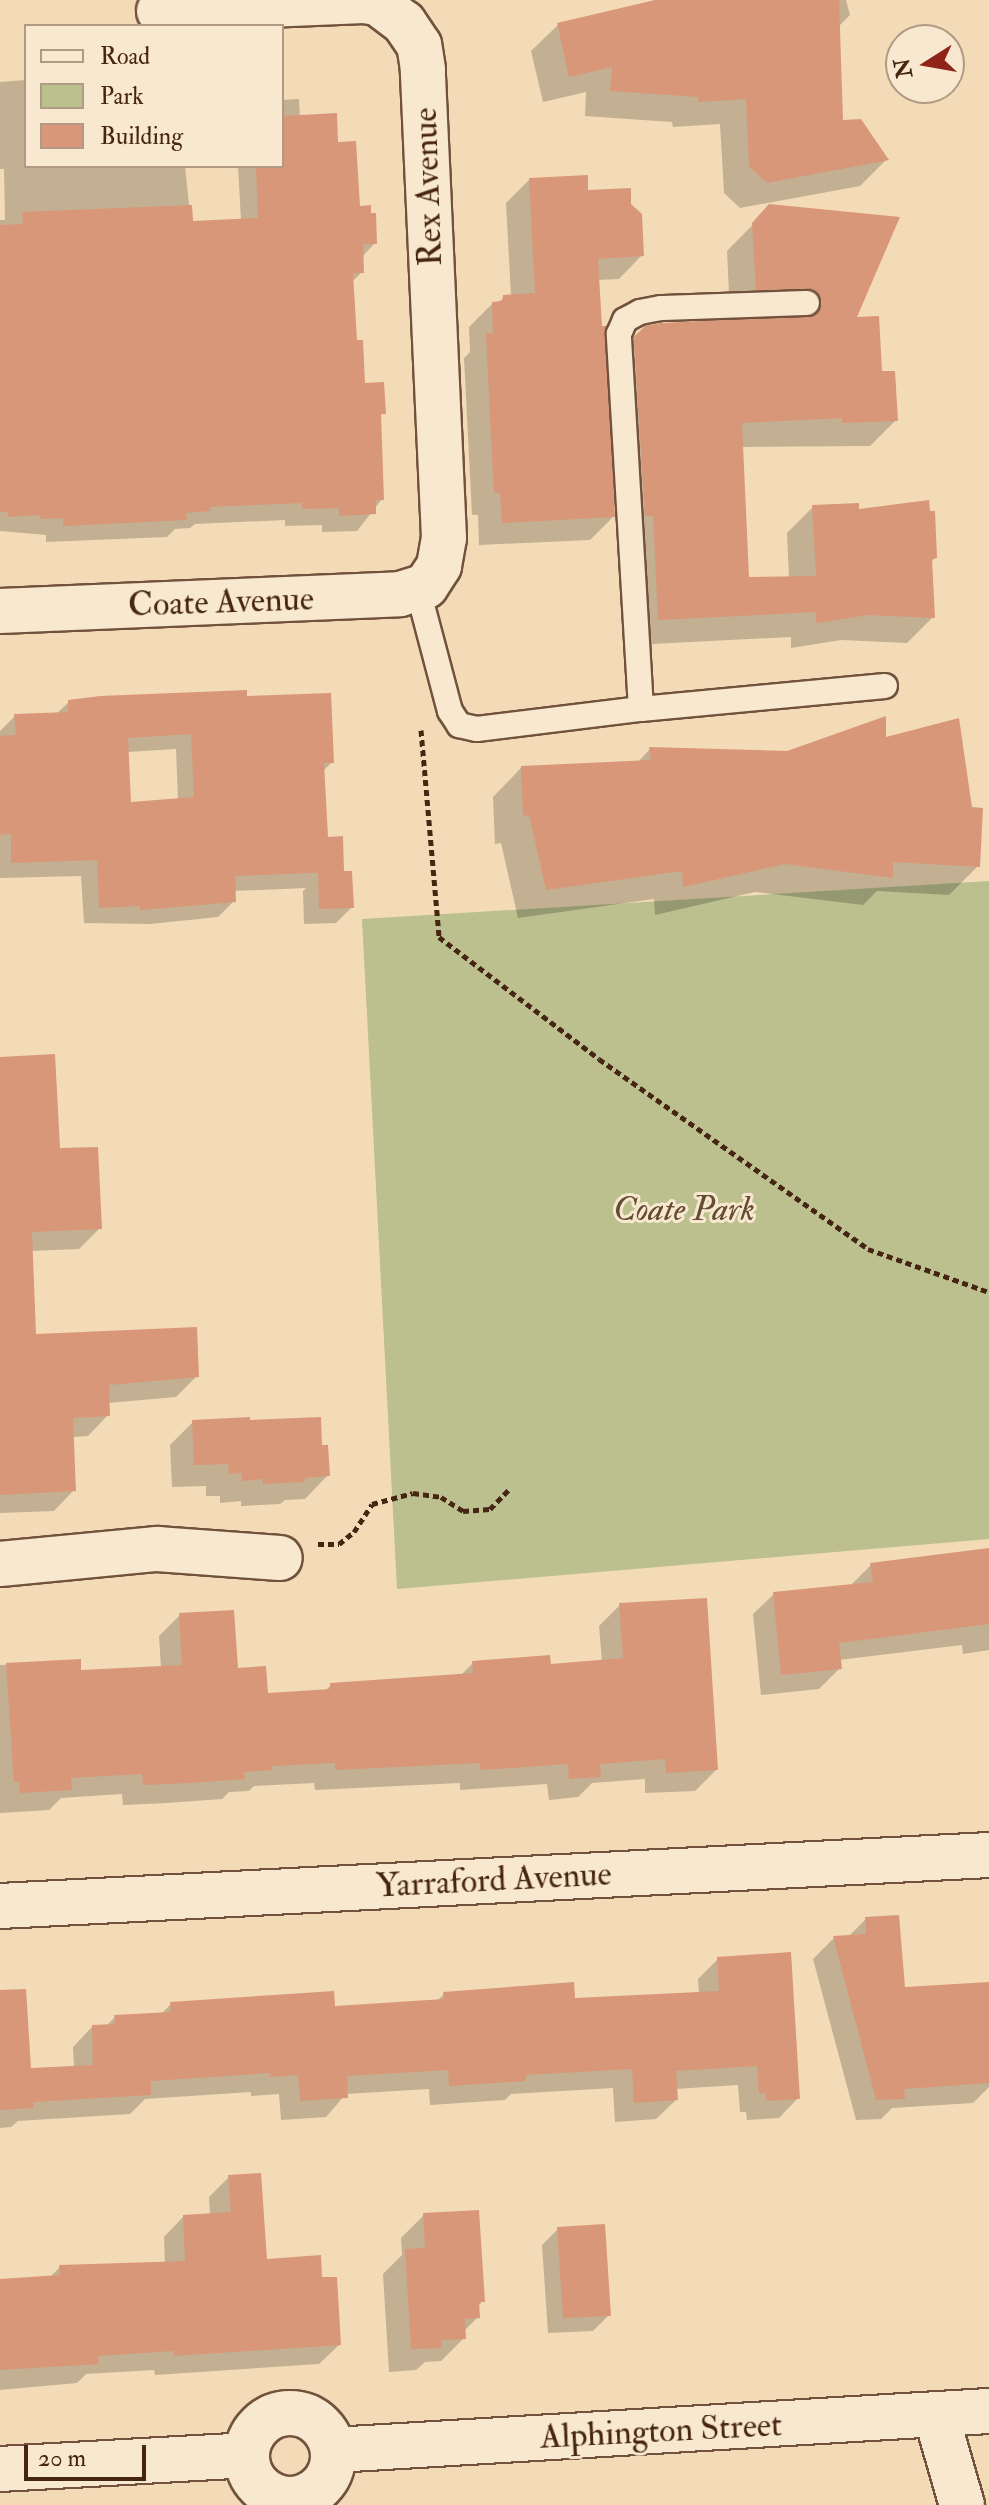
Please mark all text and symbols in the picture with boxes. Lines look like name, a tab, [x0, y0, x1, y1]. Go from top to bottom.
legend	[24, 24, 284, 168]
north arrow	[885, 24, 965, 104]
text: Road	[100, 41, 150, 72]
text: N	[888, 56, 919, 81]
text: Park	[100, 81, 144, 112]
street label: Rex Avenue	[405, 107, 451, 267]
text: Building	[100, 121, 183, 152]
street label: Coate Avenue	[127, 578, 315, 626]
park label: Coate Park	[613, 1190, 755, 1230]
street label: Yarraford Avenue	[375, 1853, 613, 1907]
street label: Alphington Street	[539, 2404, 783, 2458]
scale bar	[28, 2429, 150, 2479]
text: 20 m	[38, 2443, 86, 2474]

